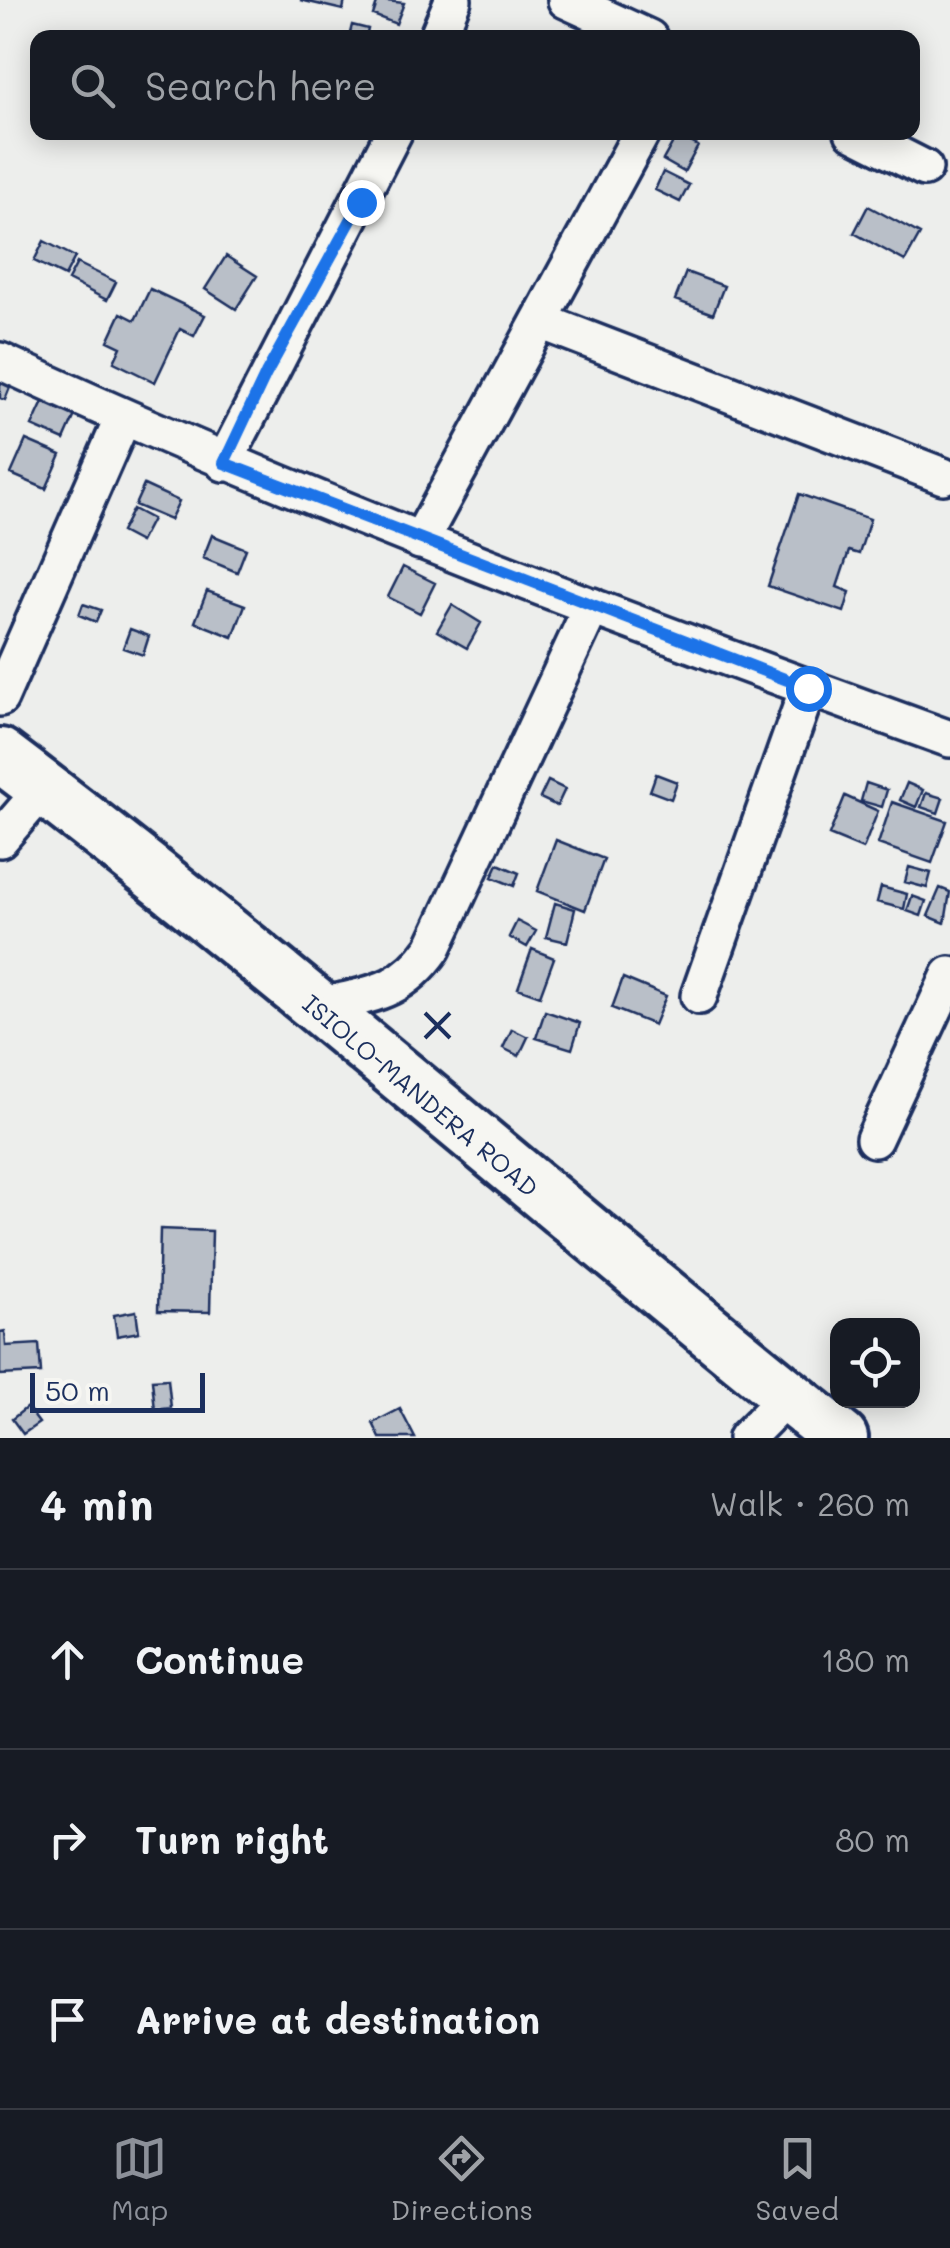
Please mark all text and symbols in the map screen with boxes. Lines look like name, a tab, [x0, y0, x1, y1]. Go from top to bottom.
search box	[30, 30, 920, 140]
icon: search	[65, 58, 120, 113]
text: Search here	[145, 60, 376, 110]
route end	[339, 180, 385, 226]
route start	[786, 666, 832, 712]
street label: ISIOLO-MANDERA ROAD	[297, 987, 545, 1203]
map controls	[830, 1318, 920, 1408]
button: locate	[830, 1318, 920, 1408]
scale bar	[30, 1368, 205, 1412]
text: 50 m	[45, 1372, 110, 1408]
text: 4 min	[40, 1476, 153, 1531]
text: Walk · 260 m	[710, 1482, 910, 1524]
icon: ahead	[40, 1632, 95, 1687]
text: Continue	[135, 1634, 304, 1684]
text: 180 m	[821, 1638, 910, 1680]
icon: right	[40, 1812, 95, 1867]
text: Turn right	[135, 1814, 329, 1864]
text: 80 m	[835, 1818, 910, 1860]
icon: arrive	[40, 1992, 95, 2047]
text: Arrive at destination	[135, 1994, 540, 2044]
tab: Map	[111, 2131, 168, 2227]
tab: Directions	[391, 2131, 533, 2227]
tab: Saved	[756, 2131, 839, 2227]

